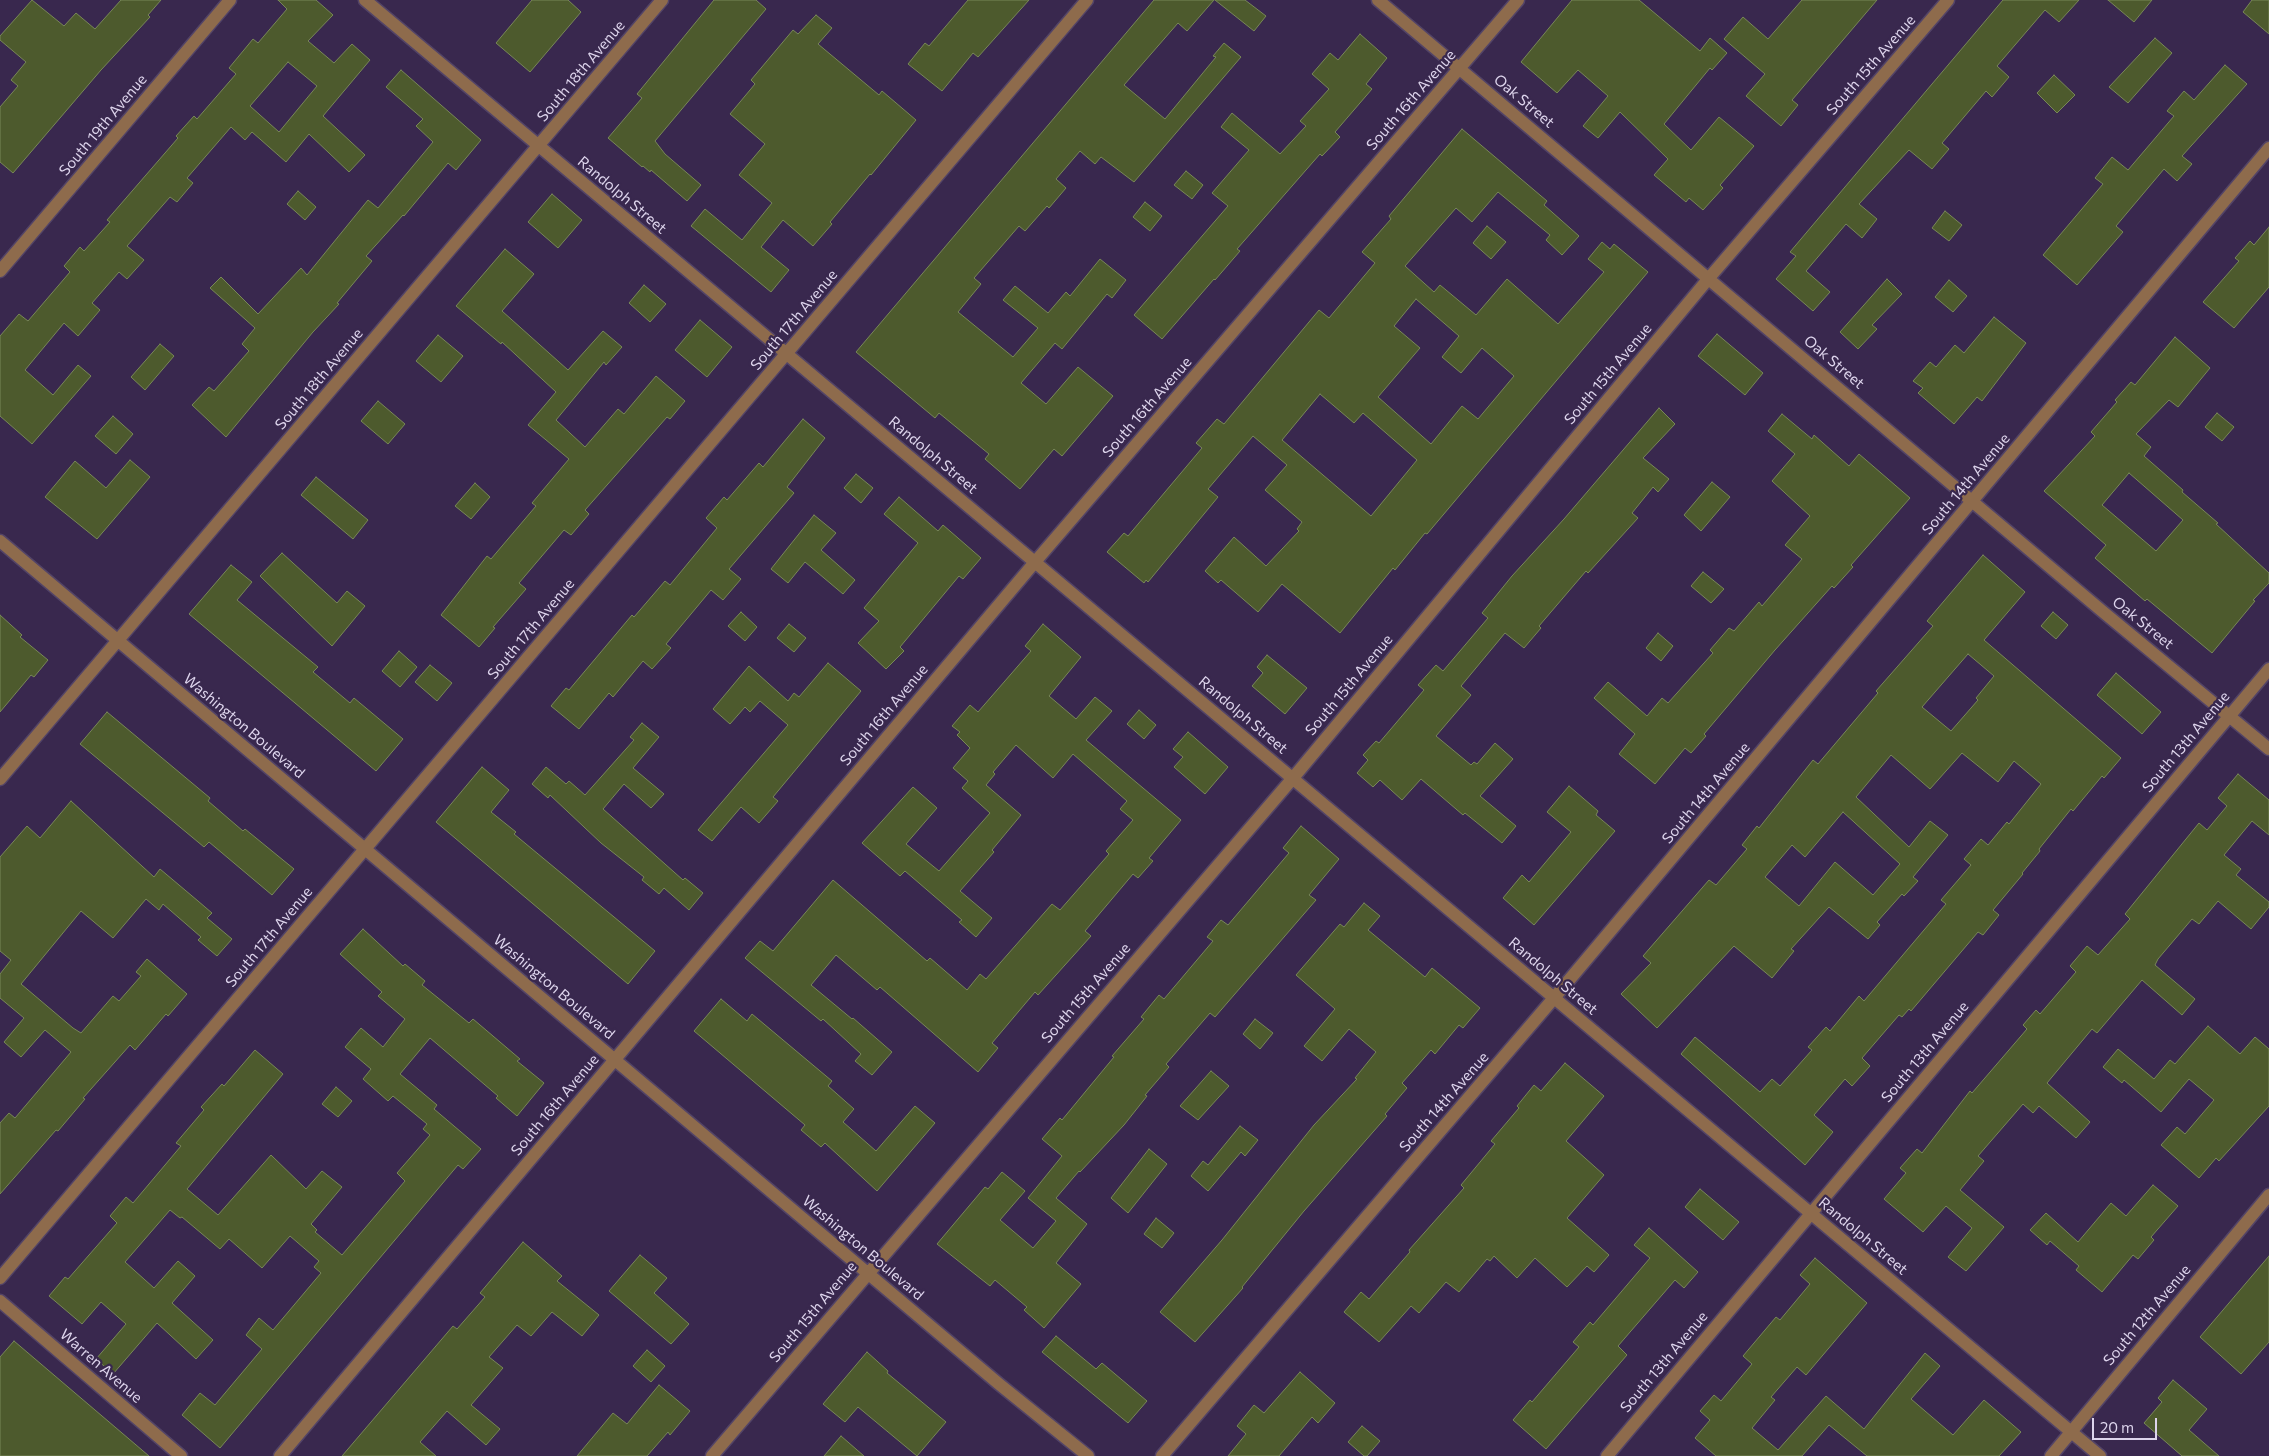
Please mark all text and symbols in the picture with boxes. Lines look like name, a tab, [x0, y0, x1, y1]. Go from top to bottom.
street label: South 15th Avenue	[1823, 11, 1919, 119]
street label: South 18th Avenue	[533, 17, 629, 125]
street label: South 16th Avenue	[1363, 46, 1459, 154]
street label: Oak Street	[1490, 70, 1558, 132]
street label: South 19th Avenue	[55, 71, 151, 179]
street label: Randolph Street	[574, 153, 670, 237]
street label: South 17th Avenue	[747, 266, 841, 374]
street label: South 15th Avenue	[1560, 320, 1656, 428]
street label: South 18th Avenue	[271, 325, 367, 433]
street label: Oak Street	[1800, 331, 1868, 393]
street label: South 16th Avenue	[1099, 353, 1195, 461]
street label: Randolph Street	[885, 413, 981, 497]
street label: South 14th Avenue	[1918, 430, 2014, 538]
street label: South 17th Avenue	[484, 575, 578, 683]
street label: Oak Street	[2109, 593, 2177, 653]
street label: South 15th Avenue	[1301, 631, 1397, 739]
street label: South 16th Avenue	[836, 661, 932, 769]
street label: Washington Boulevard	[180, 670, 308, 782]
street label: Randolph Street	[1195, 673, 1291, 757]
street label: South 13th Avenue	[2138, 688, 2234, 796]
street label: South 14th Avenue	[1658, 739, 1754, 847]
street label: South 17th Avenue	[222, 883, 316, 991]
street label: Washington Boulevard	[490, 931, 618, 1043]
street label: Randolph Street	[1505, 934, 1601, 1018]
street label: South 15th Avenue	[1038, 939, 1134, 1047]
street label: South 13th Avenue	[1877, 998, 1973, 1106]
street label: South 14th Avenue	[1396, 1048, 1492, 1156]
street label: South 16th Avenue	[507, 1051, 603, 1159]
street label: Washington Boulevard	[799, 1192, 927, 1304]
street label: Randolph Street	[1815, 1194, 1911, 1278]
street label: South 15th Avenue	[765, 1258, 861, 1366]
street label: South 12th Avenue	[2100, 1261, 2194, 1369]
street label: South 13th Avenue	[1616, 1308, 1712, 1416]
street label: Warren Avenue	[56, 1325, 146, 1407]
scale bar	[2094, 1408, 2159, 1440]
text: 20 m	[2100, 1418, 2134, 1436]

